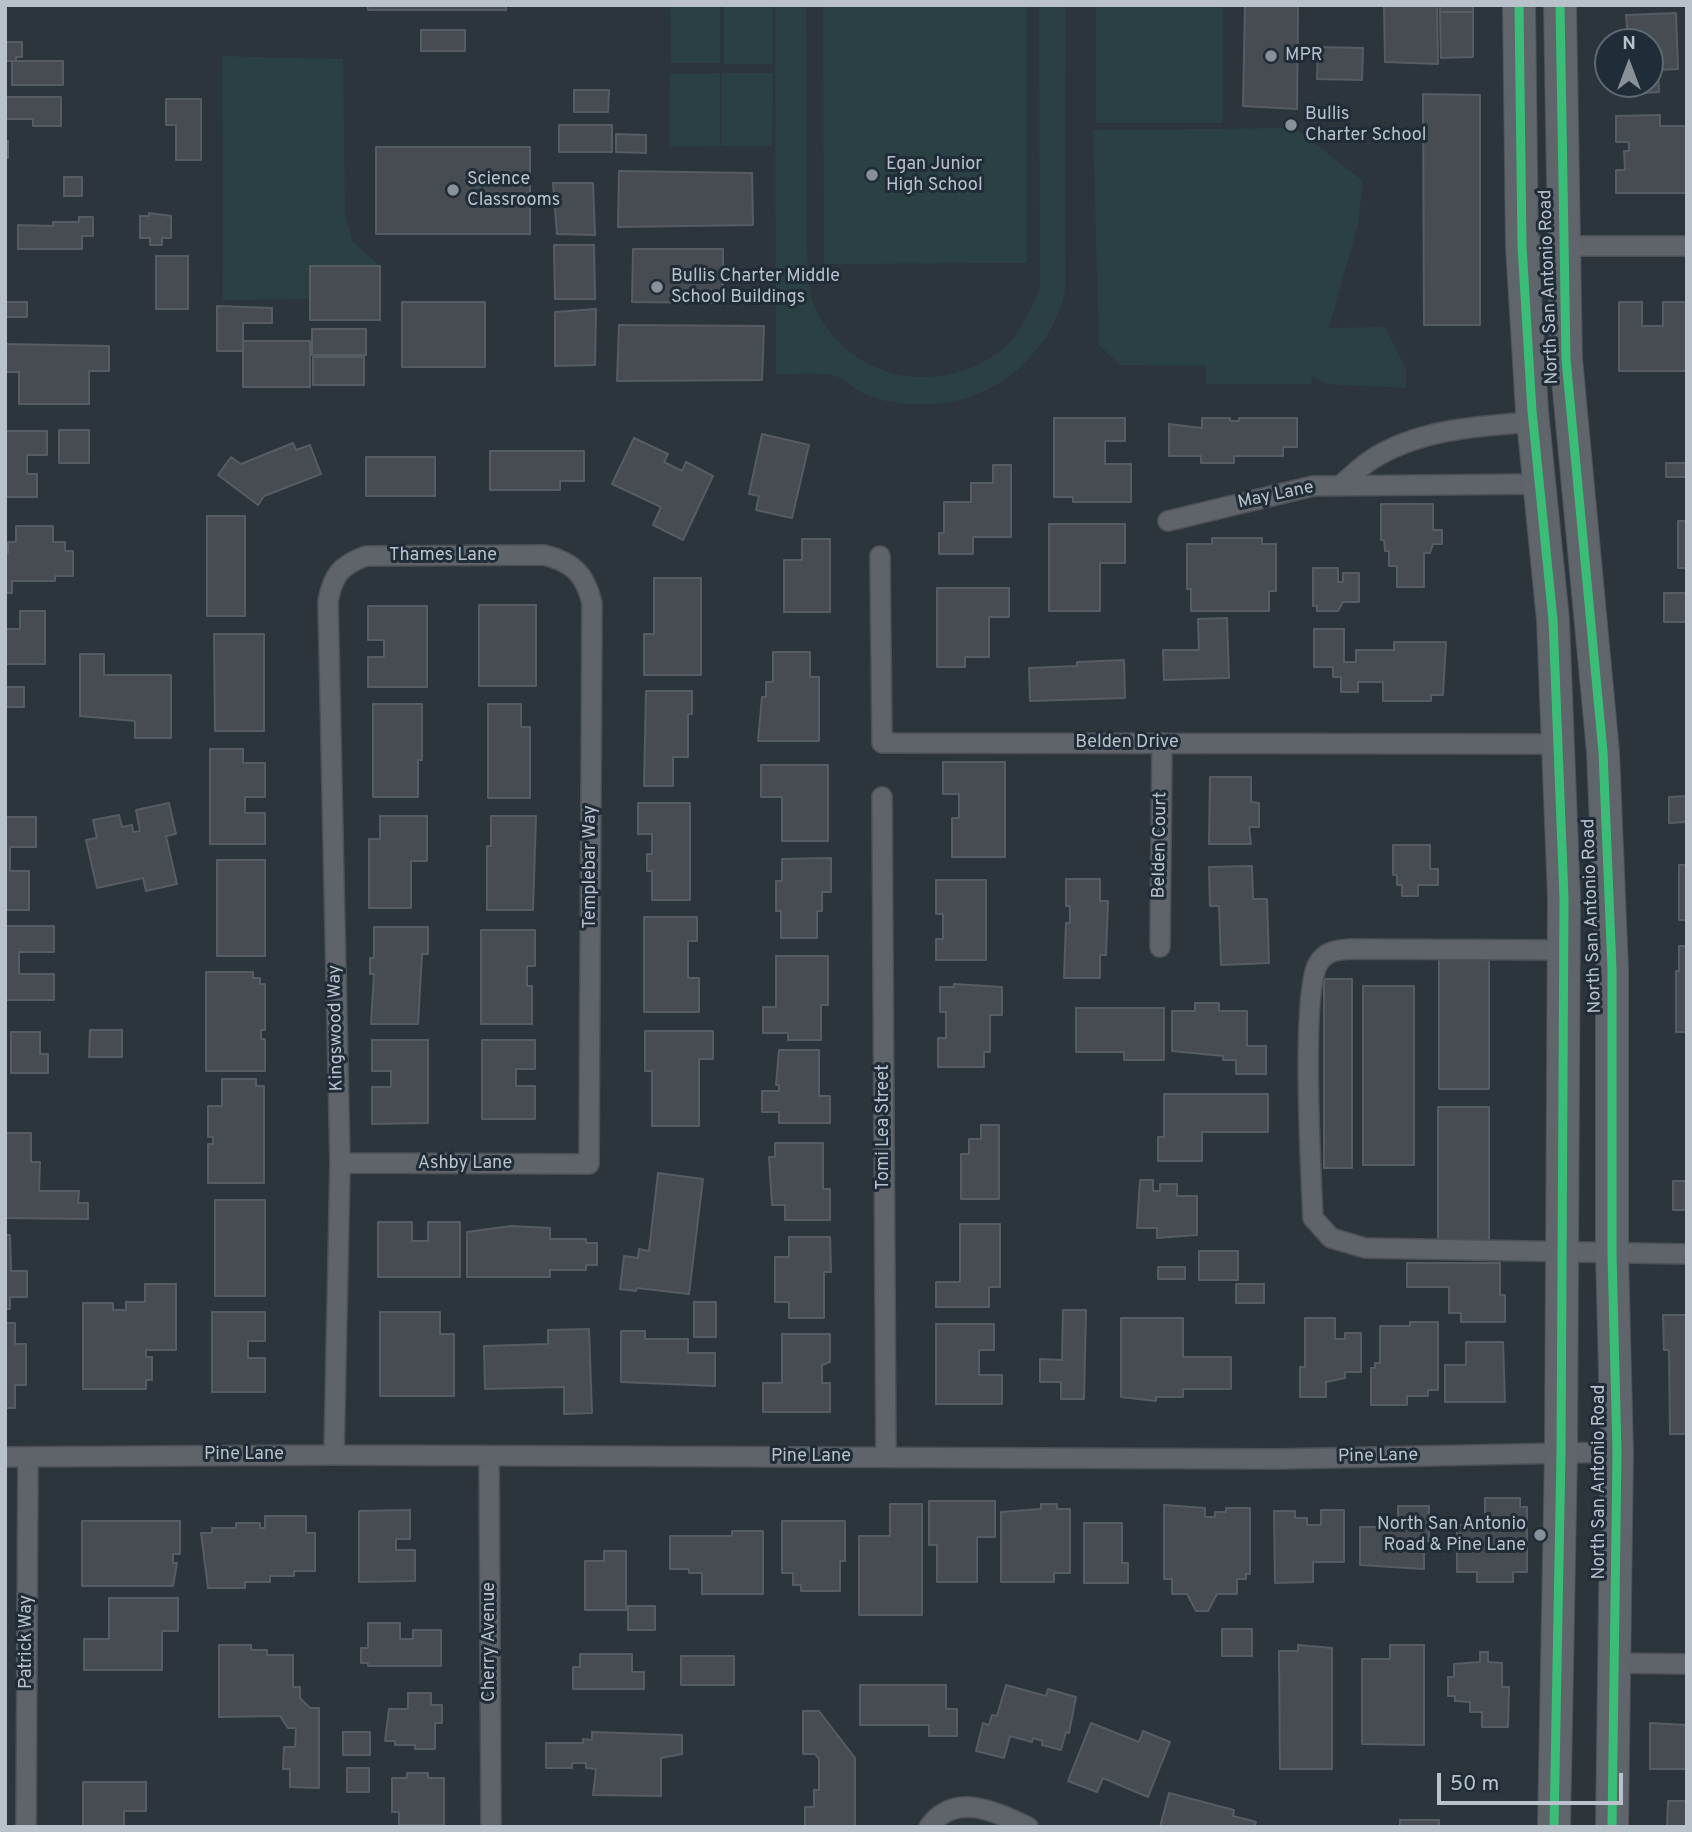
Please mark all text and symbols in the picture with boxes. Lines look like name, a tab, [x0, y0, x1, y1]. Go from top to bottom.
north arrow	[1594, 28, 1664, 98]
text: N	[1622, 32, 1636, 56]
place label: MPR	[1285, 45, 1323, 67]
marker: MPR	[1263, 48, 1279, 64]
place label: Bullis Charter School	[1305, 104, 1427, 146]
marker: Bullis Charter School	[1283, 117, 1299, 133]
place label: Egan Junior High School	[886, 154, 983, 196]
marker: Egan Junior High School	[864, 167, 880, 183]
place label: Science Classrooms	[467, 169, 560, 212]
marker: Science Classrooms	[445, 182, 461, 198]
street label: North San Antonio Road	[1536, 189, 1564, 385]
place label: Bullis Charter Middle School Buildings	[671, 266, 840, 308]
marker: Bullis Charter Middle School Buildings	[649, 279, 665, 295]
street label: May Lane	[1236, 477, 1316, 515]
street label: Thames Lane	[389, 545, 497, 567]
street label: Belden Drive	[1075, 732, 1179, 754]
street label: Belden Court	[1149, 791, 1173, 899]
street label: Templebar Way	[580, 805, 602, 929]
street label: North San Antonio Road	[1579, 818, 1607, 1014]
street label: Kingswood Way	[325, 965, 349, 1091]
street label: Tomi Lea Street	[873, 1064, 895, 1190]
street label: Ashby Lane	[418, 1153, 512, 1175]
street label: North San Antonio Road	[1589, 1385, 1611, 1579]
street label: Pine Lane	[204, 1444, 284, 1466]
street label: Pine Lane	[771, 1446, 851, 1468]
street label: Pine Lane	[1338, 1446, 1418, 1468]
place label: North San Antonio Road & Pine Lane	[1377, 1514, 1526, 1556]
marker: North San Antonio Road & Pine Lane	[1532, 1527, 1548, 1543]
street label: Cherry Avenue	[479, 1582, 501, 1702]
street label: Patrick Way	[16, 1595, 38, 1689]
scale bar	[1440, 1758, 1626, 1802]
text: 50 m	[1450, 1771, 1499, 1798]

